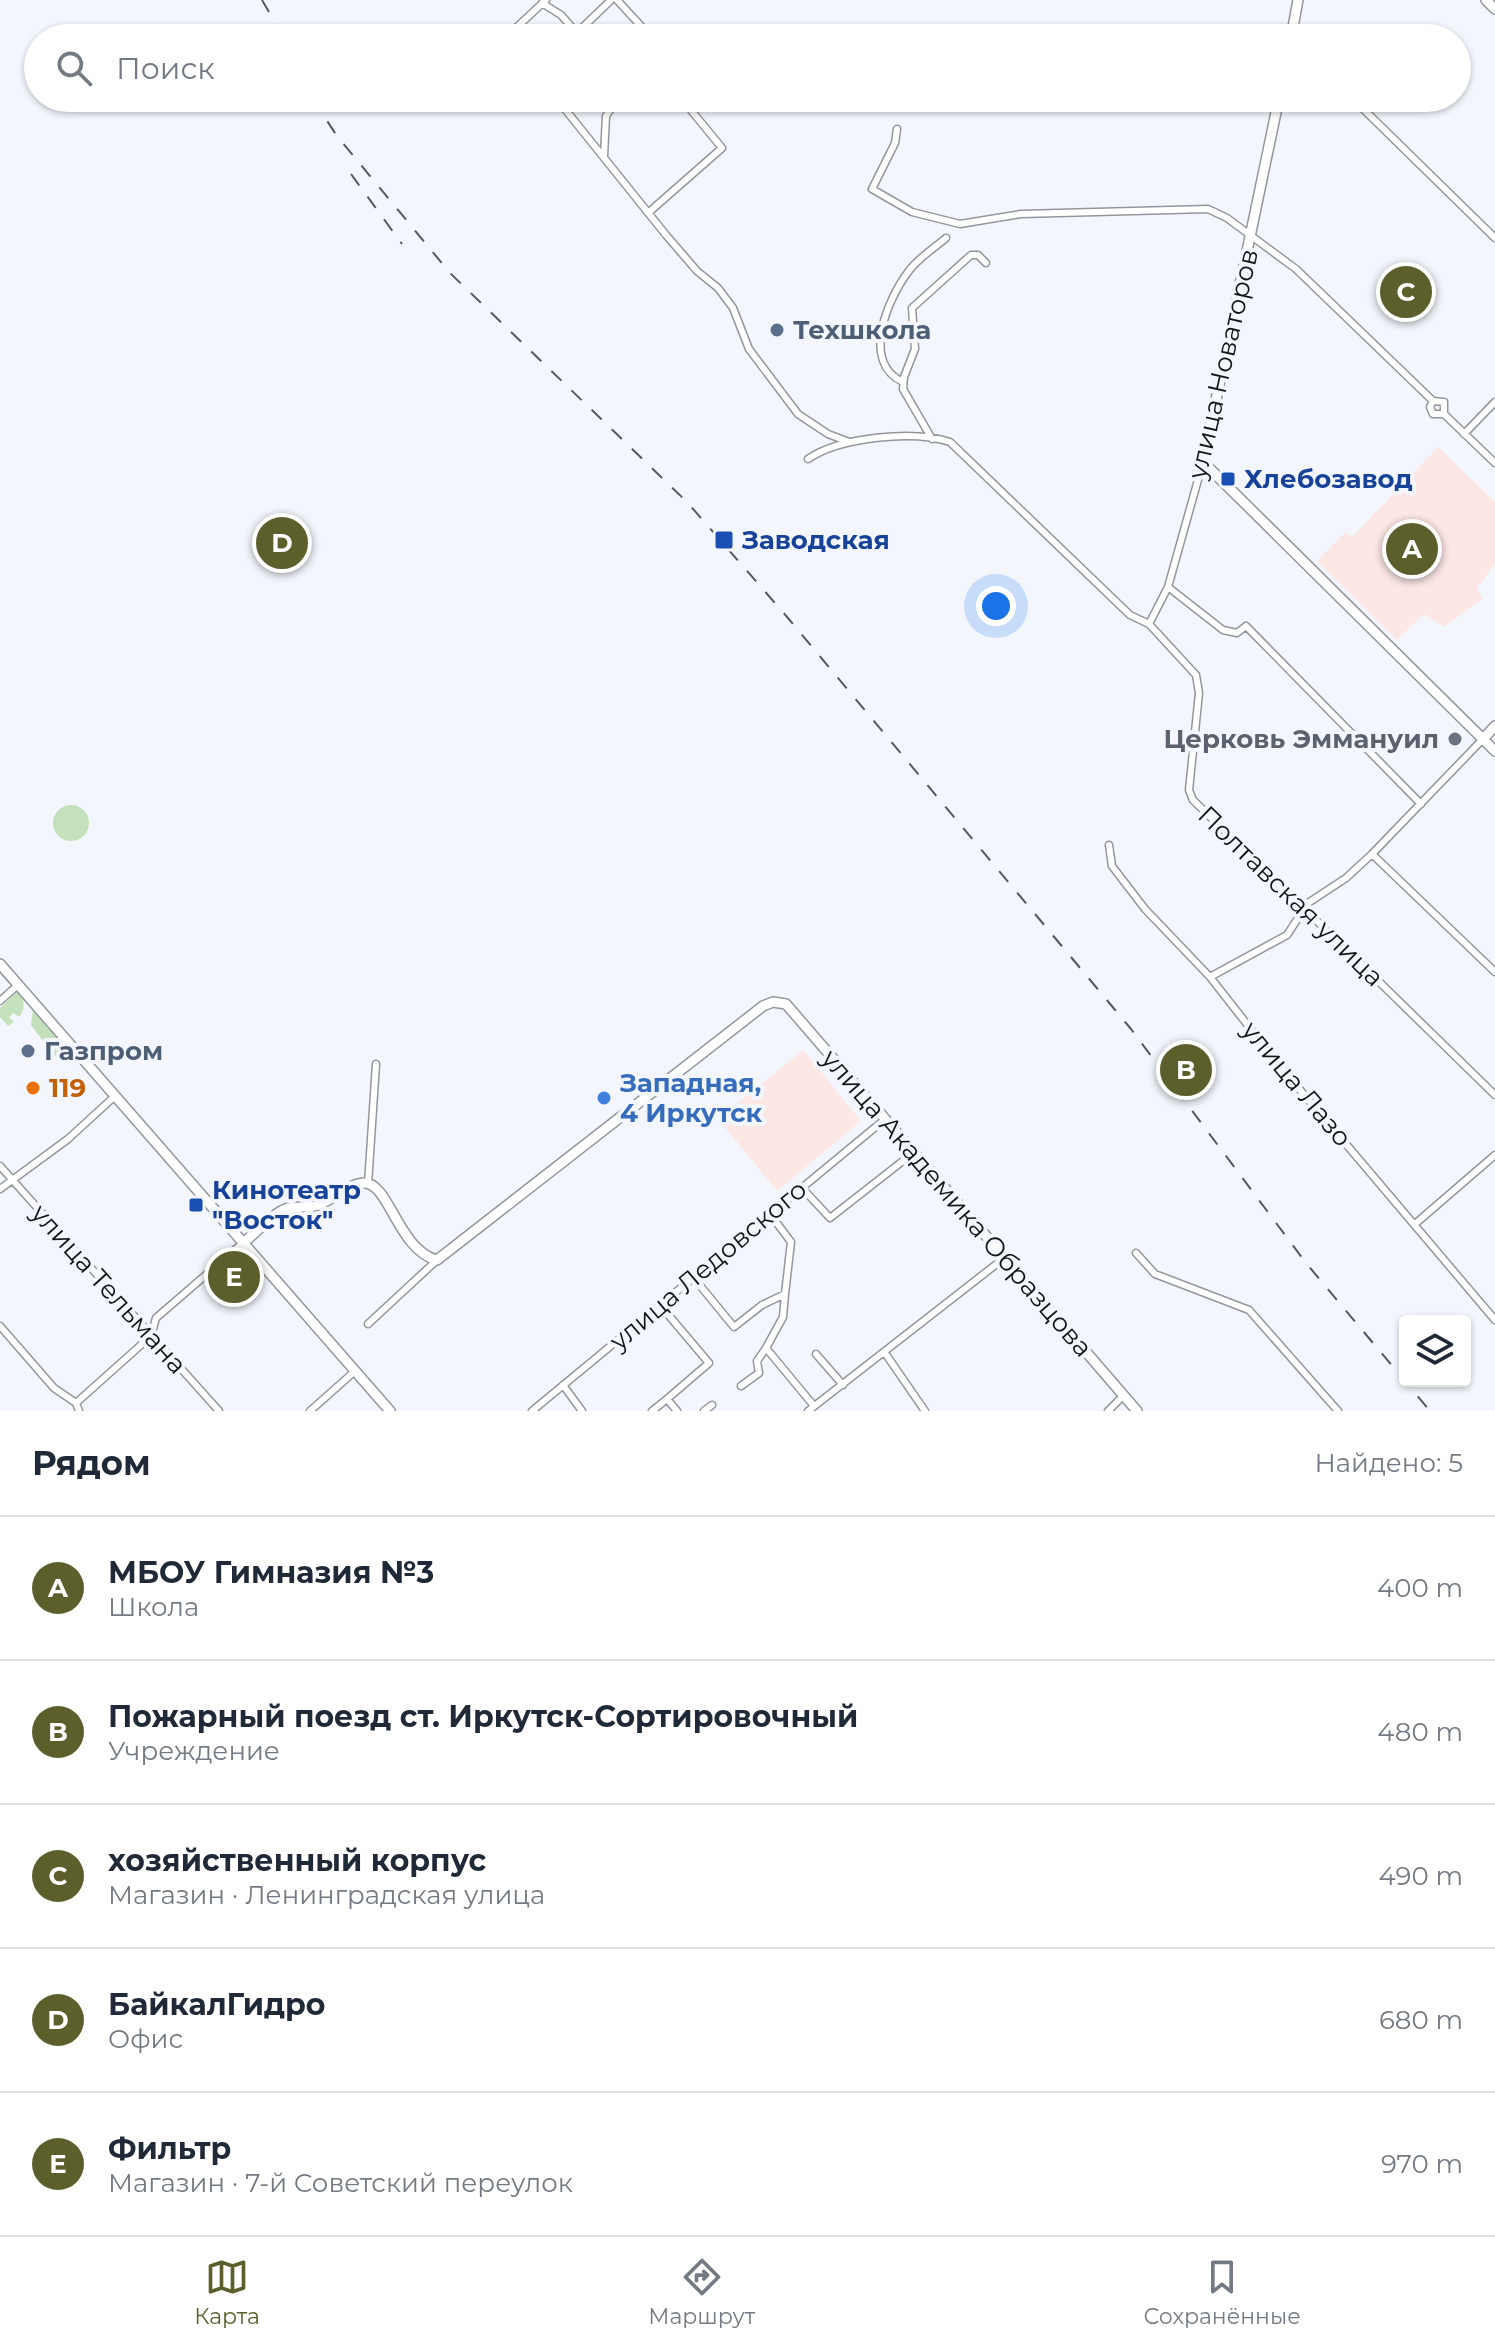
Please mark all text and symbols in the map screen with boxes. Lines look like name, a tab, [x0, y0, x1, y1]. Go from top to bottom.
search box	[24, 24, 1471, 112]
icon: search	[52, 46, 96, 90]
text: Поиск	[116, 50, 215, 87]
street label: улица Новаторов	[1181, 246, 1265, 483]
pin: C	[1380, 262, 1432, 322]
place label: Техшкола	[793, 314, 931, 346]
marker: Техшкола	[768, 321, 786, 339]
place label: Хлебозавод	[1244, 463, 1413, 495]
marker: Хлебозавод	[1219, 470, 1237, 488]
pin: D	[256, 513, 308, 573]
pin: A	[1386, 519, 1438, 579]
place label: Заводская	[741, 524, 890, 556]
marker: Заводская	[713, 529, 735, 551]
your location	[976, 586, 1016, 626]
place label: Церковь Эммануил	[1164, 723, 1439, 755]
marker: Церковь Эммануил	[1446, 730, 1464, 748]
street label: Полтавская улица	[1191, 799, 1391, 993]
street label: улица Лазо	[1235, 1014, 1359, 1153]
place label: Газпром	[44, 1035, 163, 1067]
pin: B	[1160, 1040, 1212, 1100]
marker: Газпром	[19, 1042, 37, 1060]
street label: улица Академика Образцова	[814, 1042, 1099, 1363]
place label: Западная, 4 Иркутск	[619, 1067, 763, 1129]
place label: 119	[49, 1072, 86, 1104]
marker: 119	[24, 1079, 42, 1097]
marker: Западная, 4 Иркутск	[595, 1089, 613, 1107]
street label: улица Ледовского	[602, 1173, 813, 1357]
place label: Кинотеатр "Восток"	[212, 1174, 361, 1236]
marker: Кинотеатр "Восток"	[187, 1196, 205, 1214]
street label: улица Тельмана	[24, 1197, 194, 1380]
pin: E	[208, 1247, 260, 1307]
map controls	[1399, 1315, 1471, 1387]
button: layers	[1399, 1315, 1471, 1387]
text: Рядом	[32, 1442, 151, 1484]
text: Найдено: 5	[1314, 1447, 1463, 1479]
text: МБОУ Гимназия №3	[108, 1554, 434, 1591]
text: A	[48, 1572, 68, 1604]
text: 400 m	[1377, 1572, 1463, 1604]
text: Школа	[108, 1591, 199, 1623]
text: Пожарный поезд ст. Иркутск-Сортировочный	[108, 1698, 858, 1735]
text: B	[48, 1716, 68, 1748]
text: 480 m	[1377, 1716, 1463, 1748]
text: Учреждение	[108, 1735, 280, 1767]
text: хозяйственный корпус	[108, 1842, 486, 1879]
text: C	[49, 1860, 67, 1892]
text: 490 m	[1379, 1860, 1463, 1892]
text: Магазин · Ленинградская улица	[108, 1879, 545, 1911]
text: БайкалГидро	[108, 1986, 325, 2023]
text: D	[47, 2004, 69, 2036]
text: 680 m	[1379, 2004, 1463, 2036]
text: Офис	[108, 2023, 183, 2055]
text: Фильтр	[108, 2130, 231, 2167]
text: E	[49, 2148, 67, 2180]
text: 970 m	[1381, 2148, 1463, 2180]
text: Магазин · 7-й Советский переулок	[108, 2167, 573, 2199]
tab: Карта	[194, 2255, 260, 2330]
tab: Маршрут	[648, 2255, 755, 2330]
tab: Сохранённые	[1144, 2255, 1301, 2330]

